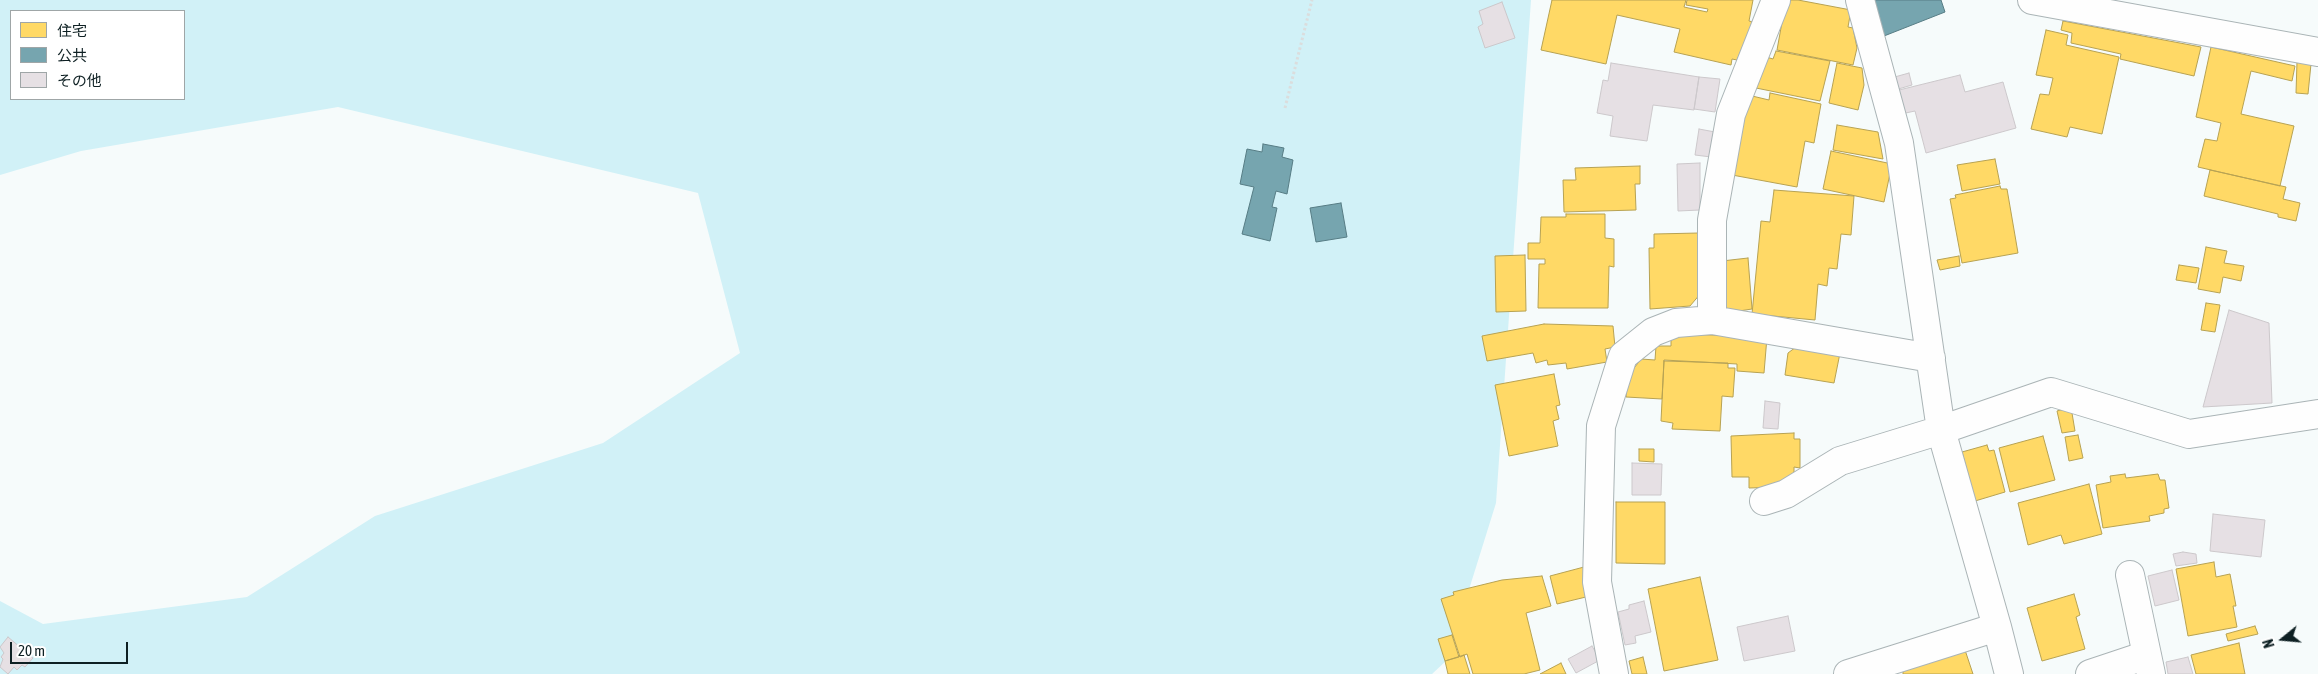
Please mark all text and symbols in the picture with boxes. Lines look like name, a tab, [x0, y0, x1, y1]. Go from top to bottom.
legend	[10, 10, 185, 100]
text: 住宅	[57, 22, 87, 39]
text: 公共	[57, 47, 87, 64]
text: その他	[57, 72, 102, 89]
north arrow	[2258, 614, 2308, 664]
scale bar	[12, 632, 130, 664]
text: N	[2260, 637, 2278, 650]
text: 20 m	[18, 642, 45, 659]

